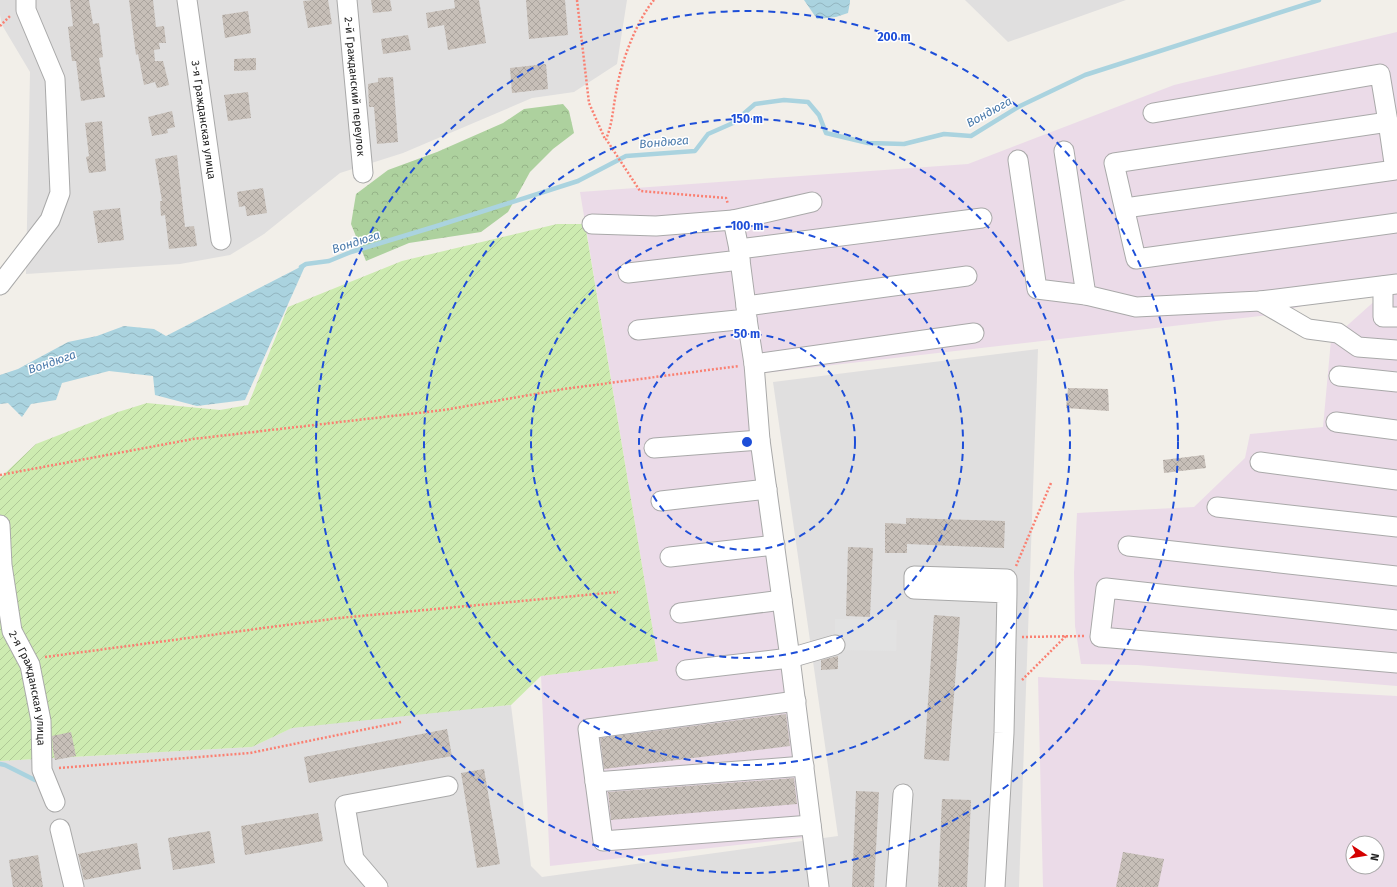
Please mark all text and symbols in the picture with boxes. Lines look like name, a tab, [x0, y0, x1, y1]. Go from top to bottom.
street label: 2-й Гражданский переулок	[342, 16, 368, 157]
text: 200 m	[877, 30, 911, 44]
street label: 3-я Гражданская улица	[189, 60, 219, 180]
water label: Вондюга	[964, 94, 1014, 130]
text: 150 m	[731, 112, 763, 126]
water label: Вондюга	[639, 133, 690, 151]
text: 100 m	[731, 219, 763, 233]
water label: Вондюга	[330, 228, 382, 256]
text: 50 m	[734, 327, 760, 341]
water label: Вондюга	[26, 347, 78, 377]
centre of rings	[740, 435, 754, 449]
street label: 2-я Гражданская улица	[6, 628, 48, 746]
north arrow	[1345, 835, 1385, 875]
text: N	[1367, 852, 1381, 862]

